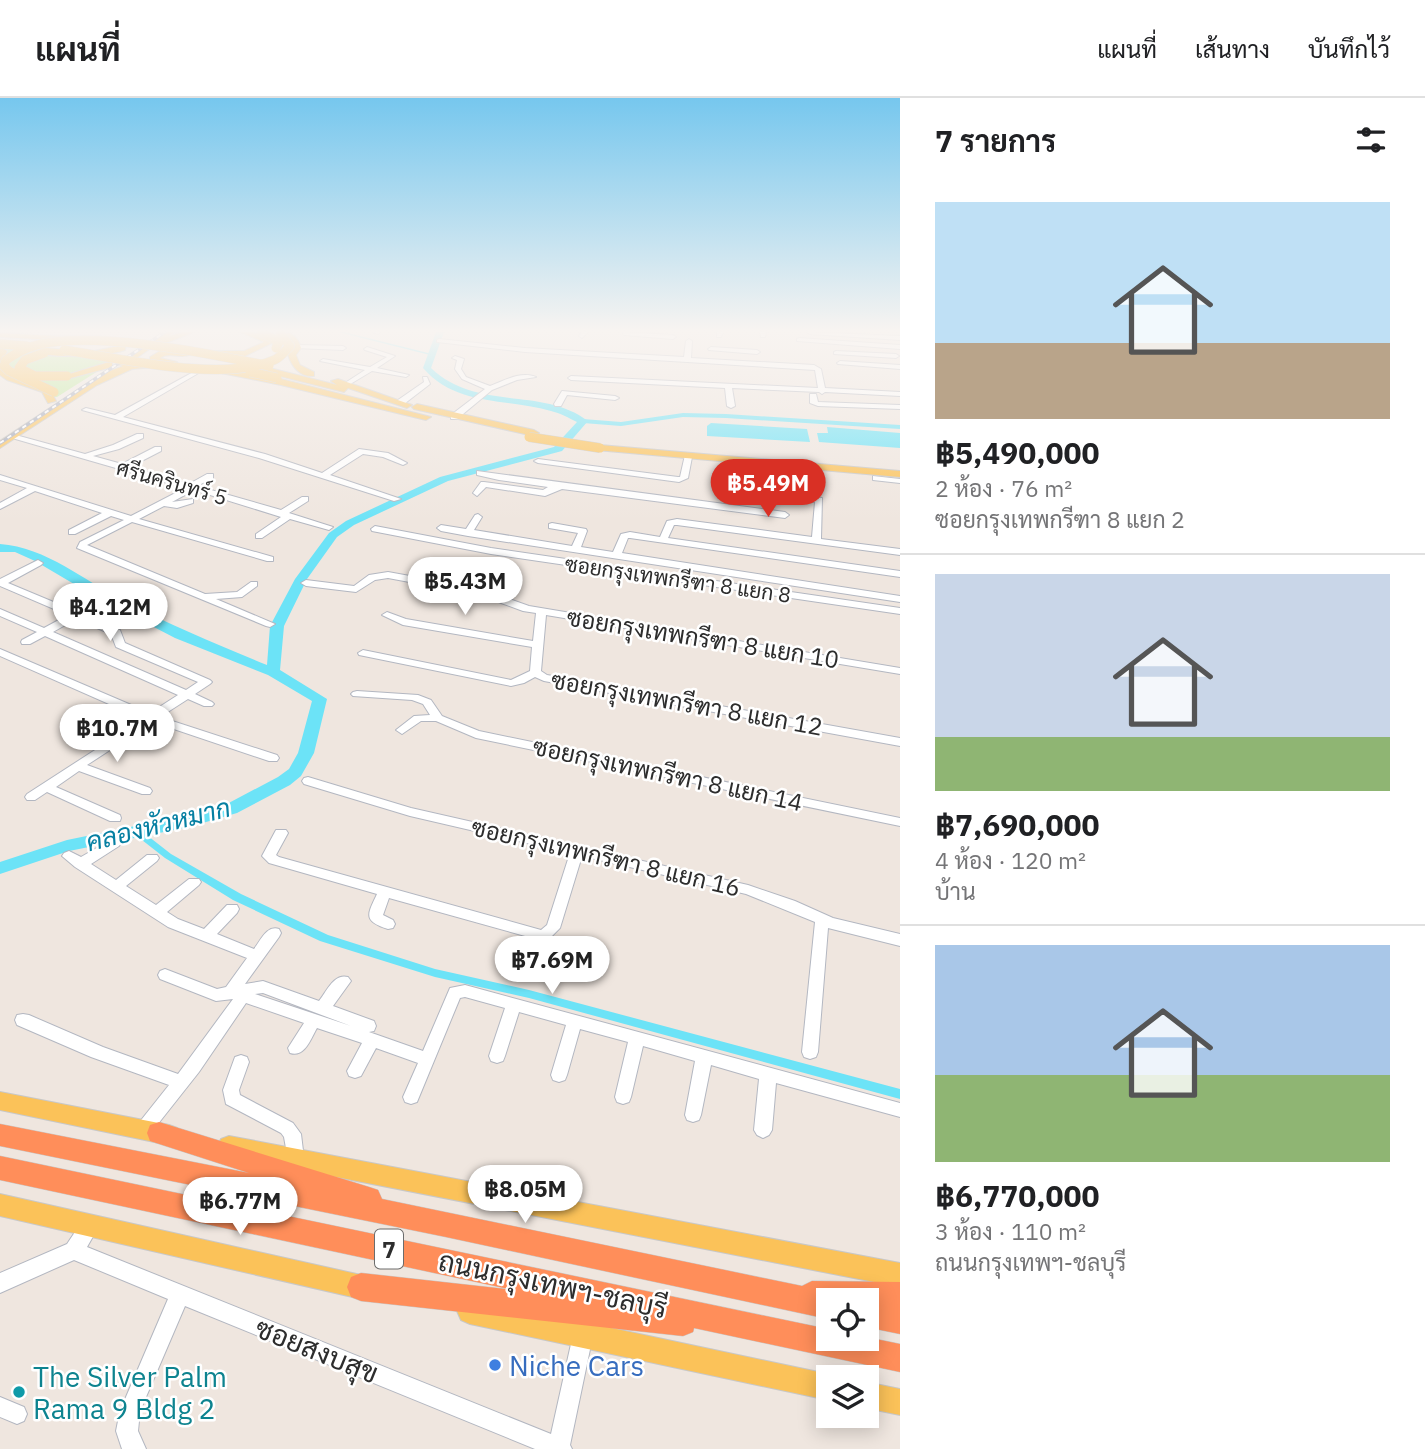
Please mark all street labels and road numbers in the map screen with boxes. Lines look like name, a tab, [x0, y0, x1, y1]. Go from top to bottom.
street label: ศรีนครินทร์ 5	[113, 453, 231, 511]
street label: ซอยกรุงเทพกรีฑา 8 แยก 8	[563, 549, 793, 610]
street label: ซอยกรุงเทพกรีฑา 8 แยก 10	[564, 601, 841, 676]
street label: ซอยกรุงเทพกรีฑา 8 แยก 12	[549, 663, 825, 744]
street label: ซอยกรุงเทพกรีฑา 8 แยก 14	[530, 730, 806, 819]
street label: ซอยกรุงเทพกรีฑา 8 แยก 16	[468, 810, 744, 905]
road number: 7	[375, 1230, 403, 1268]
street label: ถนนกรุงเทพฯ-ชลบุรี	[435, 1242, 671, 1328]
street label: ซอยสงบสุข	[249, 1309, 384, 1393]

